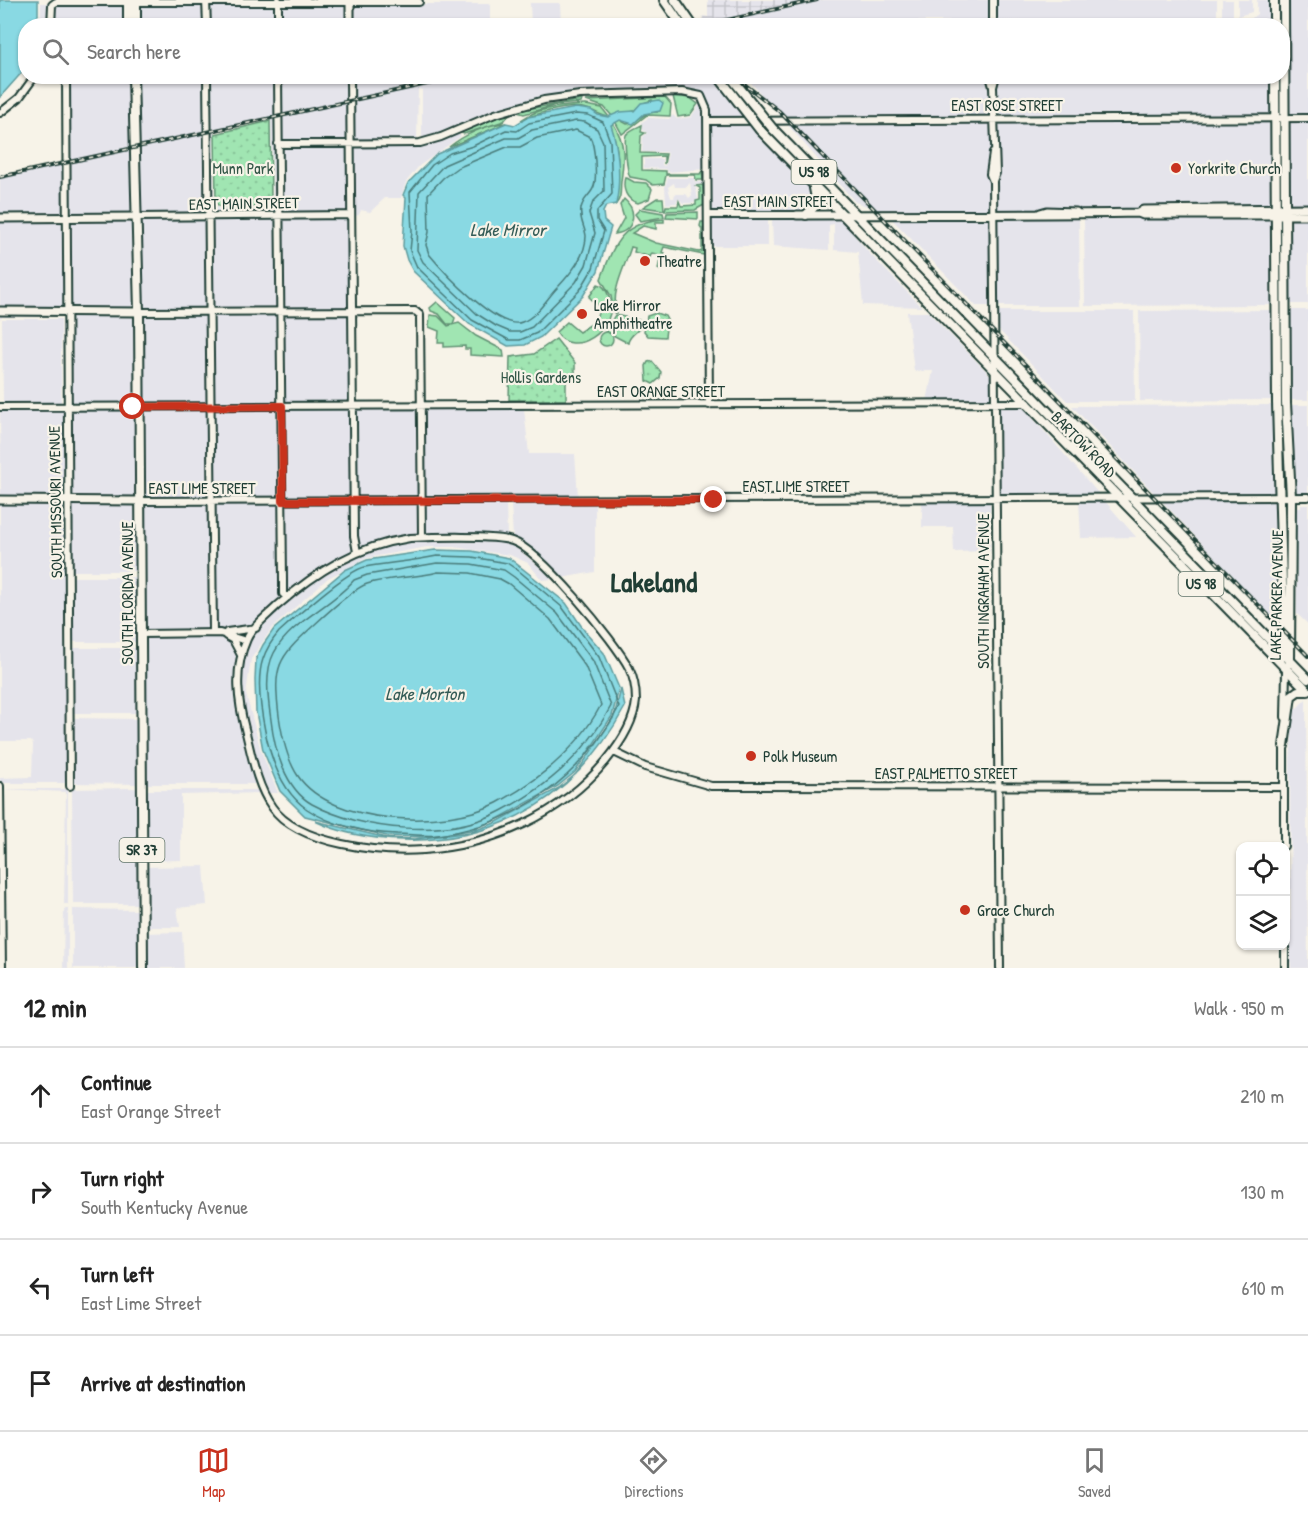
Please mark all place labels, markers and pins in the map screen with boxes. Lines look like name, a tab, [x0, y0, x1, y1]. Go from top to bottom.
place label: Yorkrite Church	[1188, 157, 1281, 179]
marker: Yorkrite Church	[1169, 161, 1183, 175]
place label: Theatre	[657, 250, 703, 272]
marker: Theatre	[638, 254, 652, 268]
place label: Lake Mirror Amphitheatre	[594, 294, 673, 334]
marker: Lake Mirror Amphitheatre	[575, 307, 589, 321]
place label: Polk Museum	[763, 745, 838, 767]
marker: Polk Museum	[744, 749, 758, 763]
place label: Grace Church	[977, 899, 1055, 921]
marker: Grace Church	[958, 903, 972, 917]

